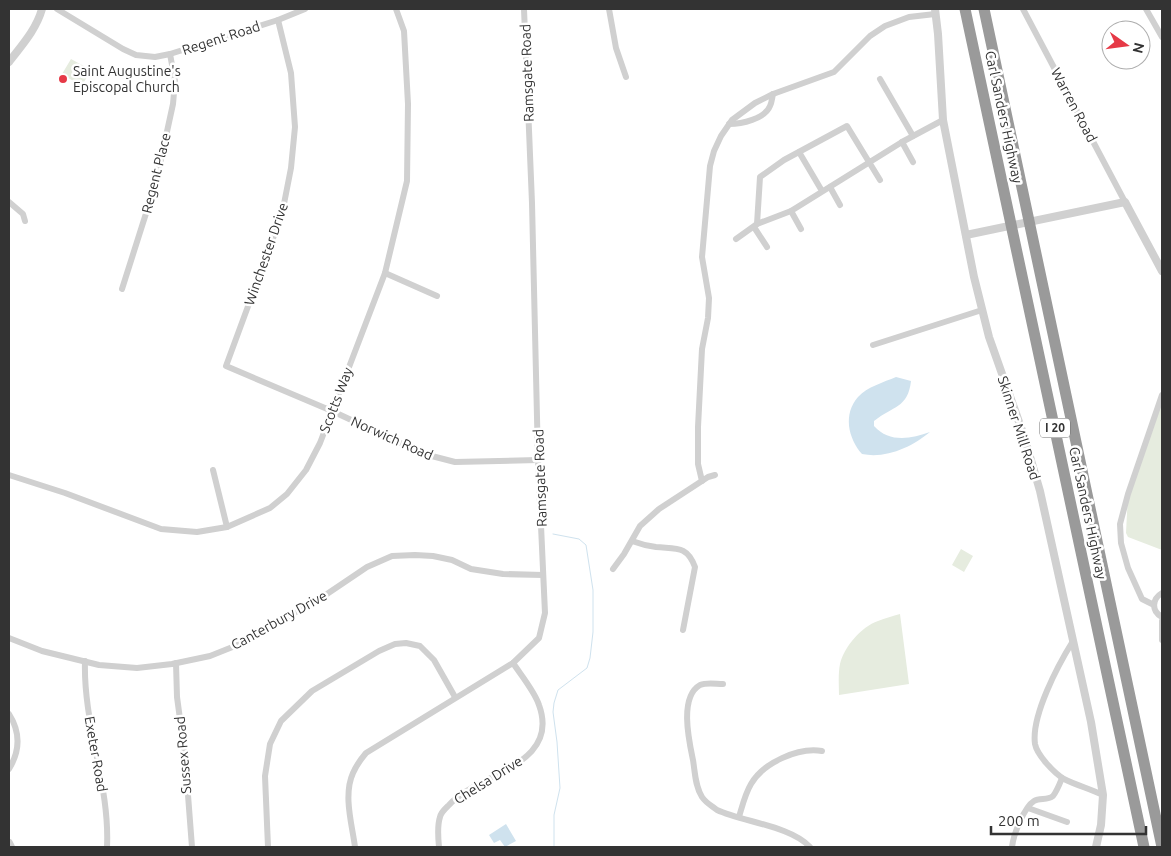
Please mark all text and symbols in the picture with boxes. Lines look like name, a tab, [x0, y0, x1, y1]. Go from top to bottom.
street label: Regent Road	[180, 18, 262, 58]
north arrow	[1101, 20, 1151, 70]
street label: Ramsgate Road	[517, 24, 537, 122]
text: N	[1130, 41, 1148, 55]
street label: Carl Sanders Highway	[982, 49, 1026, 185]
place label: Saint Augustine's Episcopal Church	[73, 63, 181, 95]
street label: Warren Road	[1048, 65, 1100, 145]
marker: Saint Augustine's Episcopal Church	[57, 73, 69, 85]
street label: Regent Place	[138, 131, 174, 215]
street label: Winchester Drive	[241, 200, 291, 308]
street label: Scotts Way	[316, 365, 356, 435]
street label: Skinner Mill Road	[995, 374, 1043, 482]
street label: Norwich Road	[349, 413, 435, 463]
road number: I 20	[1040, 418, 1070, 438]
street label: Ramsgate Road	[530, 429, 550, 527]
street label: Carl Sanders Highway	[1066, 445, 1110, 581]
street label: Canterbury Drive	[228, 587, 330, 653]
street label: Exeter Road	[81, 715, 111, 793]
street label: Sussex Road	[172, 716, 194, 794]
street label: Chelsa Drive	[451, 753, 525, 807]
scale bar	[991, 804, 1146, 836]
text: 200 m	[998, 812, 1040, 829]

